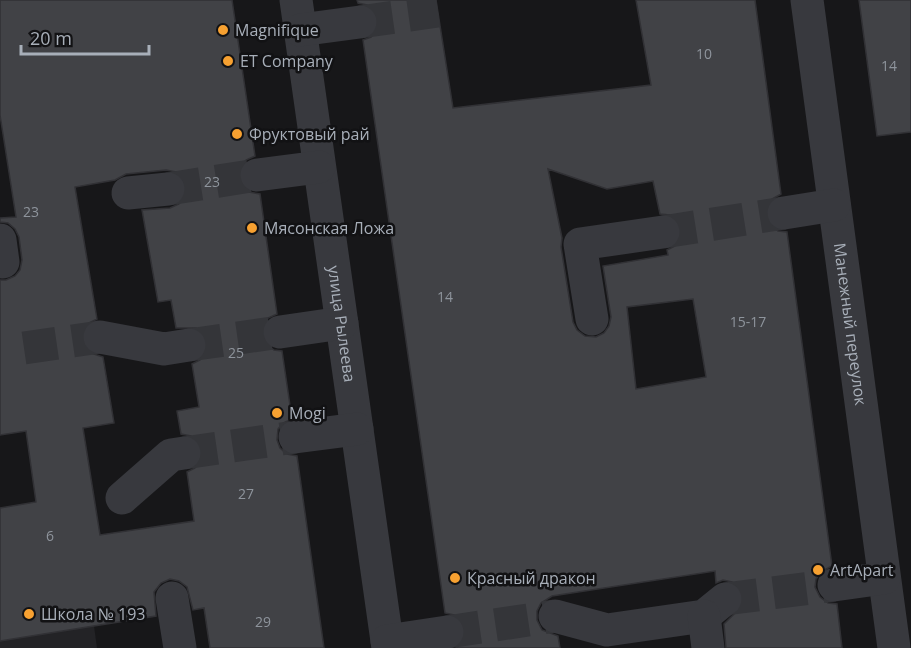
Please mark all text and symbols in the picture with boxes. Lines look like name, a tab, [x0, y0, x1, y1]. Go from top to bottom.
scale bar	[21, 18, 148, 56]
place label: Magnifique	[235, 19, 319, 41]
marker: Magnifique	[216, 23, 230, 37]
text: 20 m	[30, 26, 72, 50]
house number: 10	[696, 44, 712, 63]
place label: ET Company	[240, 50, 334, 72]
marker: ET Company	[221, 54, 235, 68]
house number: 14	[881, 56, 897, 75]
place label: Фруктовый рай	[249, 123, 370, 145]
marker: Фруктовый рай	[230, 127, 244, 141]
house number: 23	[204, 172, 220, 191]
house number: 23	[23, 202, 39, 221]
place label: Мясонская Ложа	[264, 217, 394, 239]
marker: Мясонская Ложа	[245, 221, 259, 235]
street label: Манежный переулок	[829, 242, 872, 407]
street label: улица Рылеева	[323, 264, 361, 383]
house number: 14	[437, 287, 453, 306]
house number: 15-17	[730, 312, 766, 331]
house number: 25	[228, 343, 244, 362]
place label: Mogi	[289, 402, 326, 424]
marker: Mogi	[270, 406, 284, 420]
house number: 27	[238, 484, 254, 503]
house number: 6	[46, 526, 54, 545]
place label: ArtApart	[830, 559, 894, 581]
marker: ArtApart	[811, 563, 825, 577]
place label: Красный дракон	[467, 567, 596, 589]
marker: Красный дракон	[448, 571, 462, 585]
place label: Школа № 193	[41, 603, 146, 625]
marker: Школа № 193	[22, 607, 36, 621]
house number: 29	[255, 612, 271, 631]

